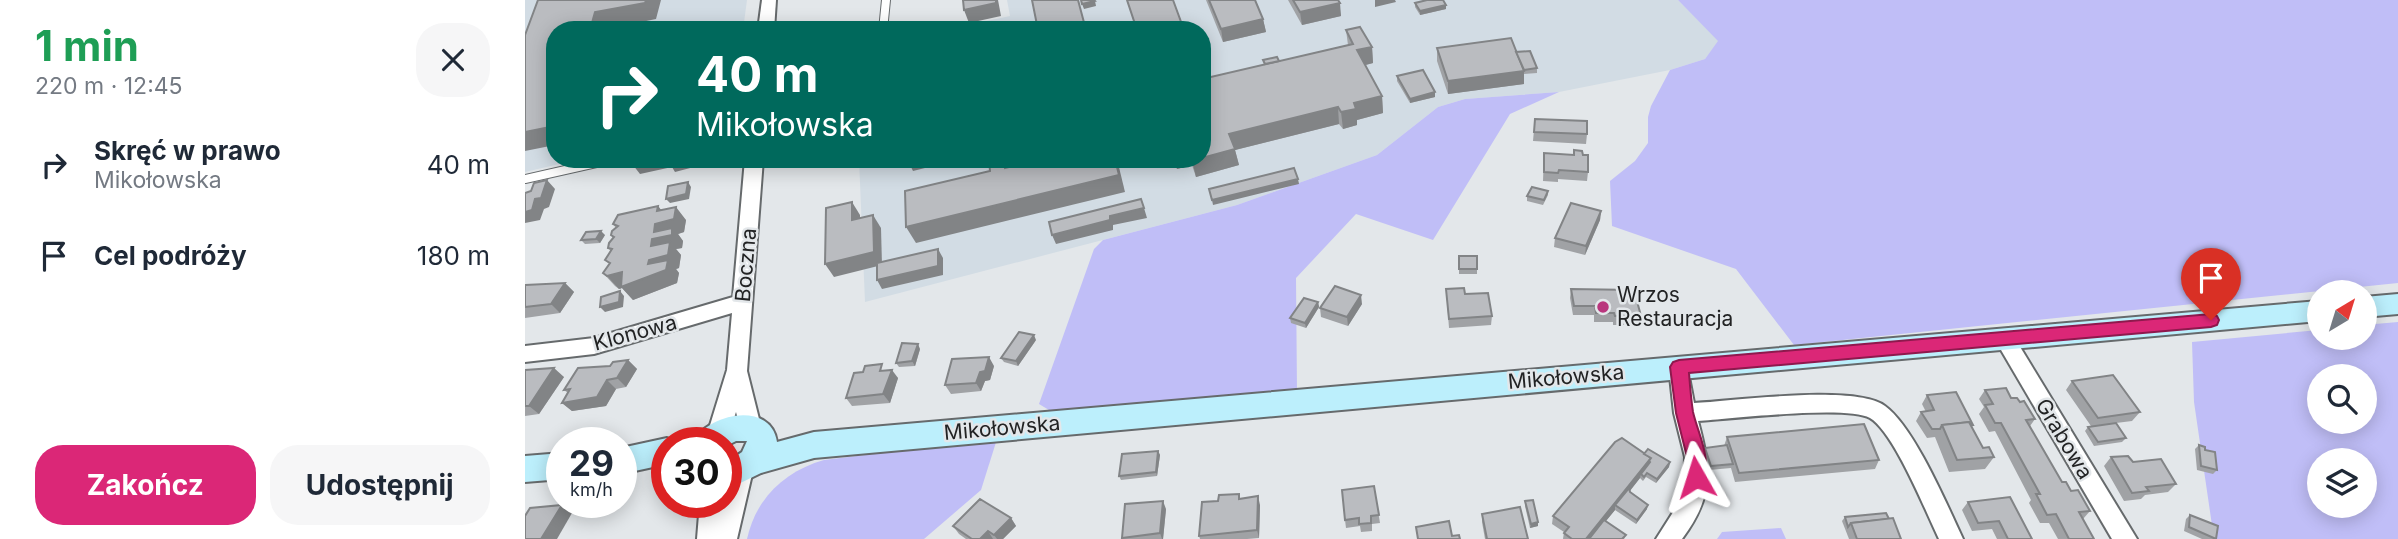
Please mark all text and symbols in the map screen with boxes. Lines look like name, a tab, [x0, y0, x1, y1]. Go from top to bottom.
text: 1 min	[35, 20, 139, 71]
button: close	[416, 23, 490, 97]
text: 40 m	[696, 45, 819, 104]
icon: right	[581, 49, 672, 140]
text: 220 m · 12:45	[35, 72, 183, 100]
text: Mikołowska	[696, 105, 874, 144]
text: Skręć w prawo	[94, 135, 281, 166]
icon: right	[35, 146, 73, 184]
text: 40 m	[427, 149, 490, 180]
text: Mikołowska	[94, 166, 222, 194]
street label: Boczna	[730, 227, 761, 303]
icon: arrive	[35, 237, 73, 275]
text: Cel podróży	[94, 240, 247, 271]
text: 180 m	[417, 240, 490, 271]
pin	[2181, 248, 2241, 320]
icon: arrive	[2192, 259, 2230, 297]
north arrow	[2307, 280, 2377, 350]
map controls	[2307, 280, 2377, 518]
place label: Wrzos Restauracja	[1617, 282, 1733, 331]
marker: Wrzos Restauracja	[1595, 299, 1611, 315]
street label: Klonowa	[590, 309, 679, 356]
street label: Mikołowska	[1507, 359, 1625, 394]
button: search	[2307, 364, 2377, 434]
street label: Grabowa	[2031, 394, 2098, 484]
street label: Mikołowska	[943, 410, 1061, 445]
speed limit sign: 30	[651, 427, 742, 518]
position arrow	[1659, 440, 1733, 514]
text: 29	[569, 442, 614, 484]
button: Zakończ	[35, 445, 256, 525]
button: Udostępnij	[270, 445, 490, 525]
button: layers	[2307, 448, 2377, 518]
text: km/h	[570, 479, 613, 500]

